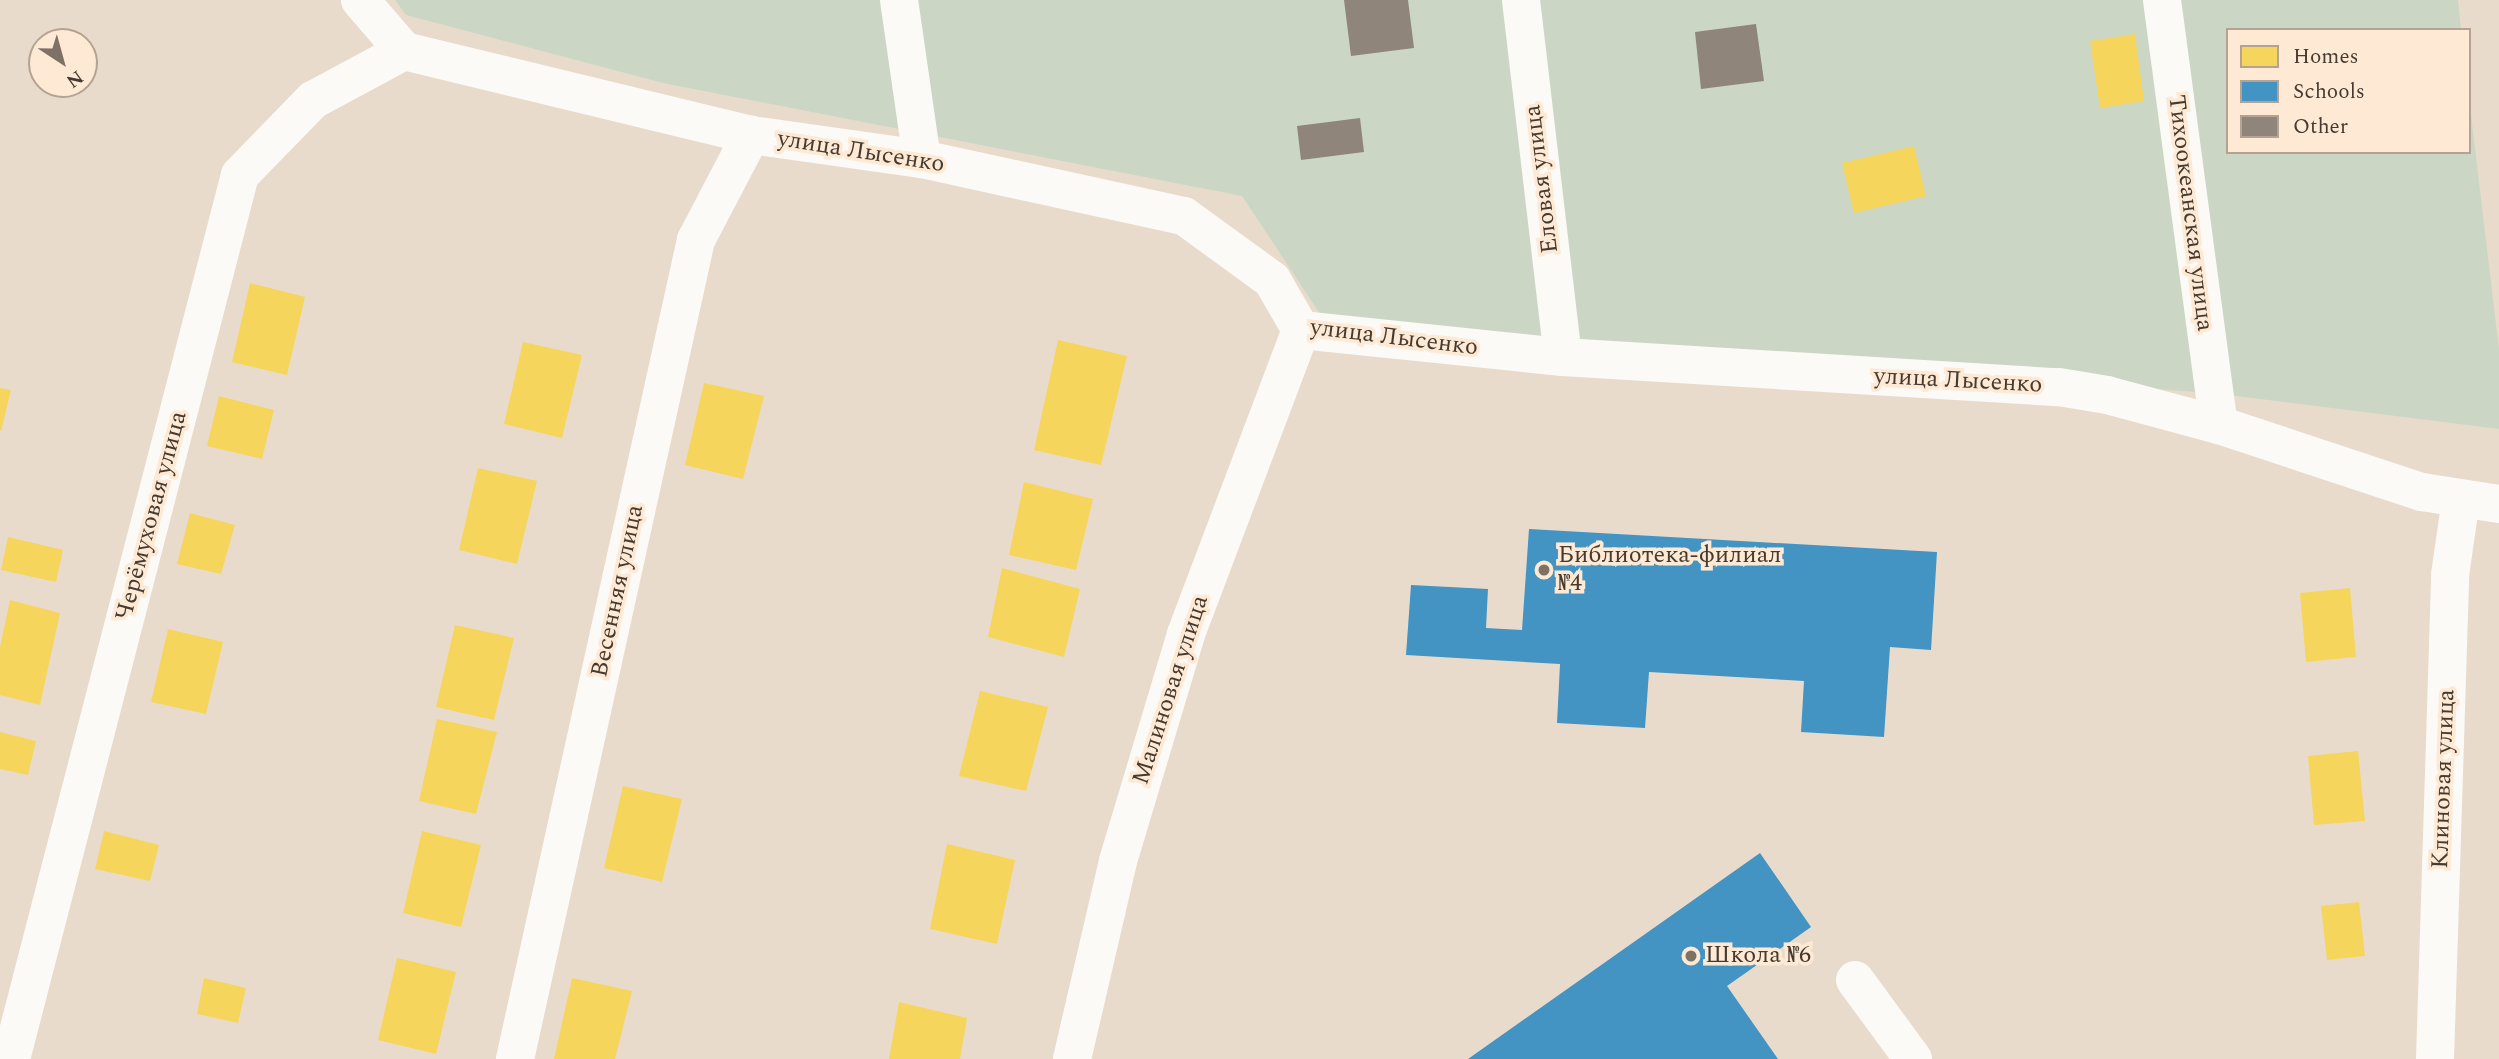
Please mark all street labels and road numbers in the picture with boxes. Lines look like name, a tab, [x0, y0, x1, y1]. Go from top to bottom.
street label: Тихоокеанская улица	[2161, 93, 2219, 333]
street label: Еловая улица	[1519, 103, 1565, 255]
street label: улица Лысенко	[775, 125, 947, 179]
street label: улица Лысенко	[1308, 313, 1480, 363]
street label: улица Лысенко	[1873, 362, 2043, 400]
street label: Черёмуховая улица	[110, 408, 194, 624]
street label: Весенняя улица	[586, 502, 650, 680]
street label: Малиновая улица	[1127, 592, 1215, 788]
street label: Клиновая улица	[2426, 689, 2462, 869]

